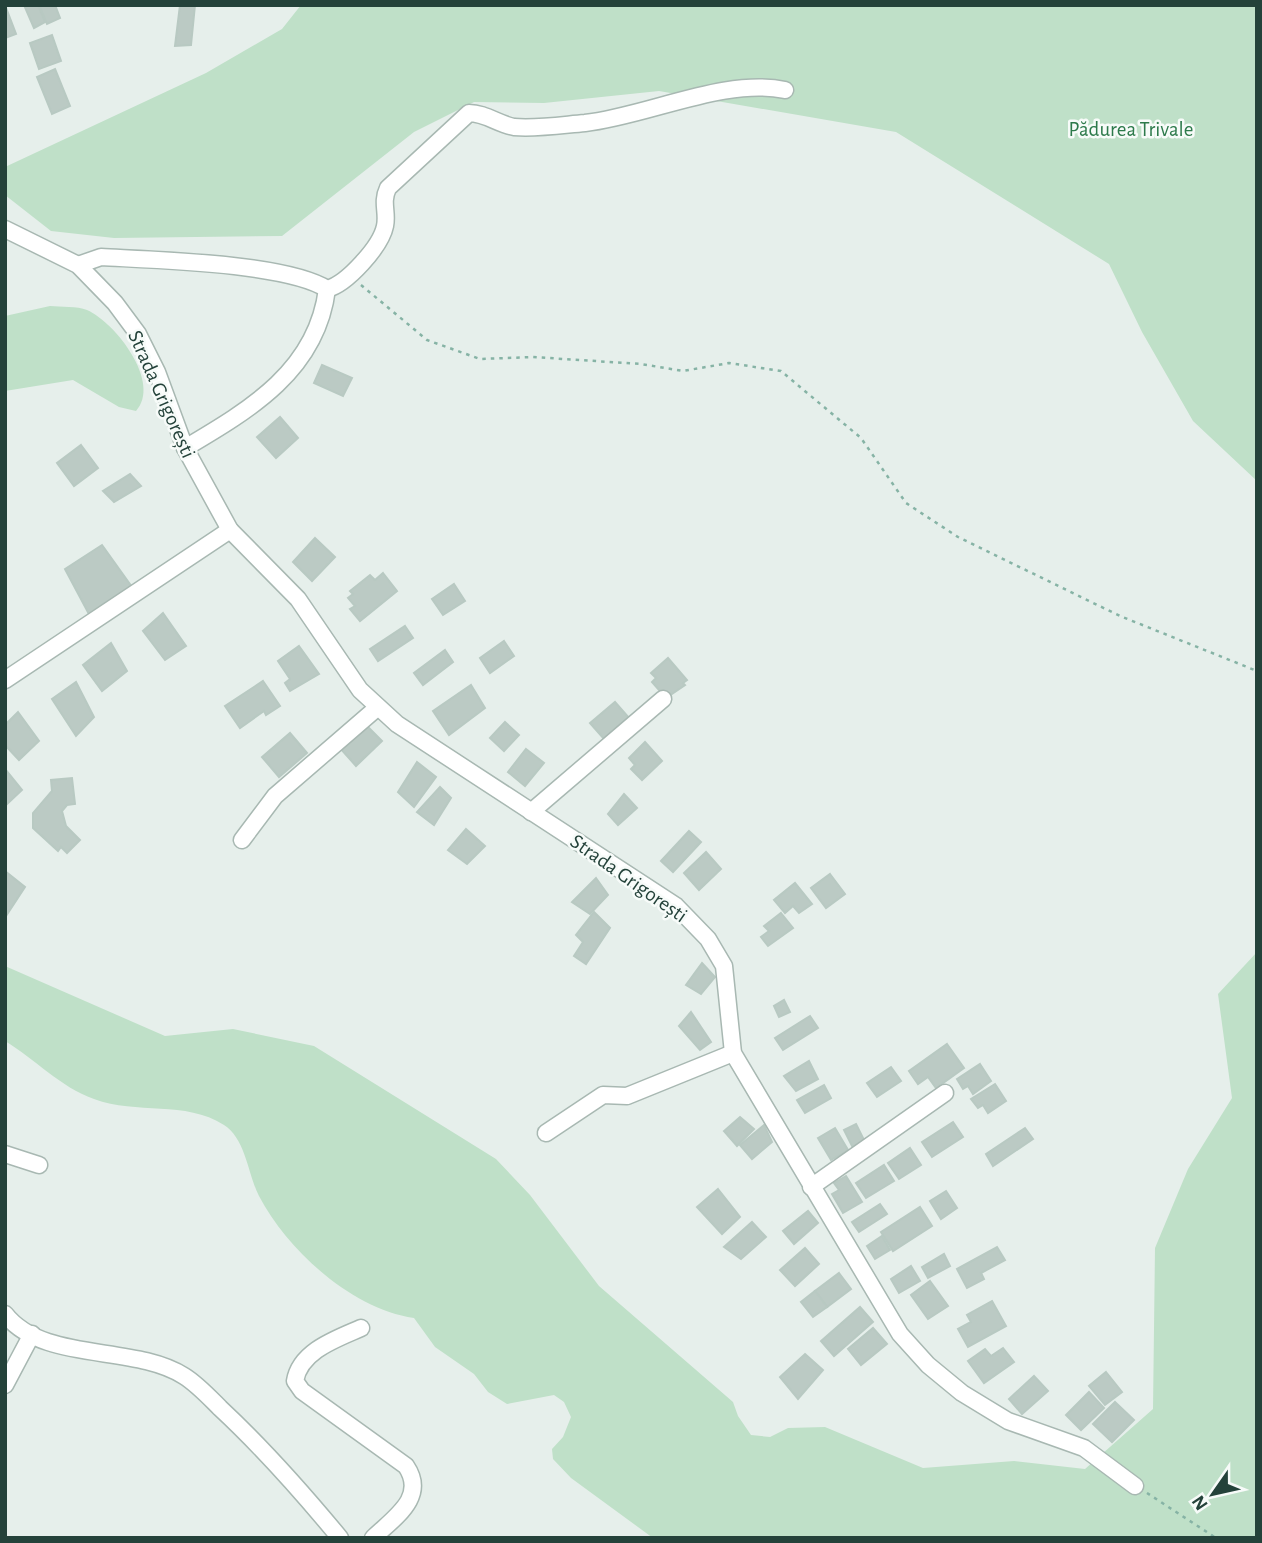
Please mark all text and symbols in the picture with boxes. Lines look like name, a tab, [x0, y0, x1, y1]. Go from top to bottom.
park label: Pădurea Trivale	[1069, 119, 1193, 140]
street label: Strada Grigorești	[122, 327, 199, 462]
street label: Strada Grigorești	[565, 830, 691, 928]
north arrow	[1178, 1459, 1248, 1529]
text: N	[1189, 1492, 1212, 1513]

